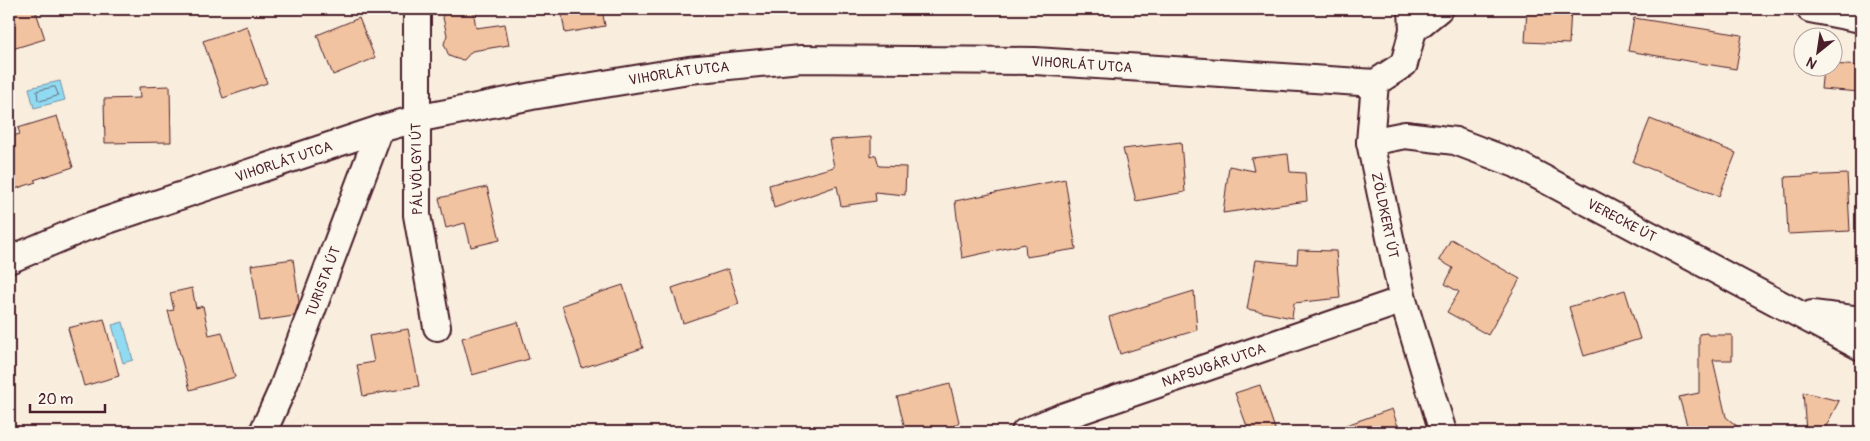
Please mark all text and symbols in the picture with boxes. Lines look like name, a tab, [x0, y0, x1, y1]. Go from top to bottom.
north arrow	[1792, 28, 1842, 78]
street label: VIHORLÁT UTCA	[1031, 52, 1133, 76]
text: N	[1803, 53, 1820, 73]
street label: VIHORLÁT UTCA	[627, 58, 730, 88]
street label: PÁLVÖLGYI ÚT	[407, 122, 426, 215]
street label: VIHORLÁT UTCA	[233, 137, 334, 185]
street label: ZÖLDKERT ÚT	[1368, 171, 1403, 260]
street label: VERECKE ÚT	[1584, 195, 1659, 245]
street label: TURISTA ÚT	[302, 244, 344, 319]
street label: NAPSUGÁR UTCA	[1159, 339, 1267, 391]
scale bar	[30, 381, 105, 413]
text: 20 m	[38, 390, 73, 409]

